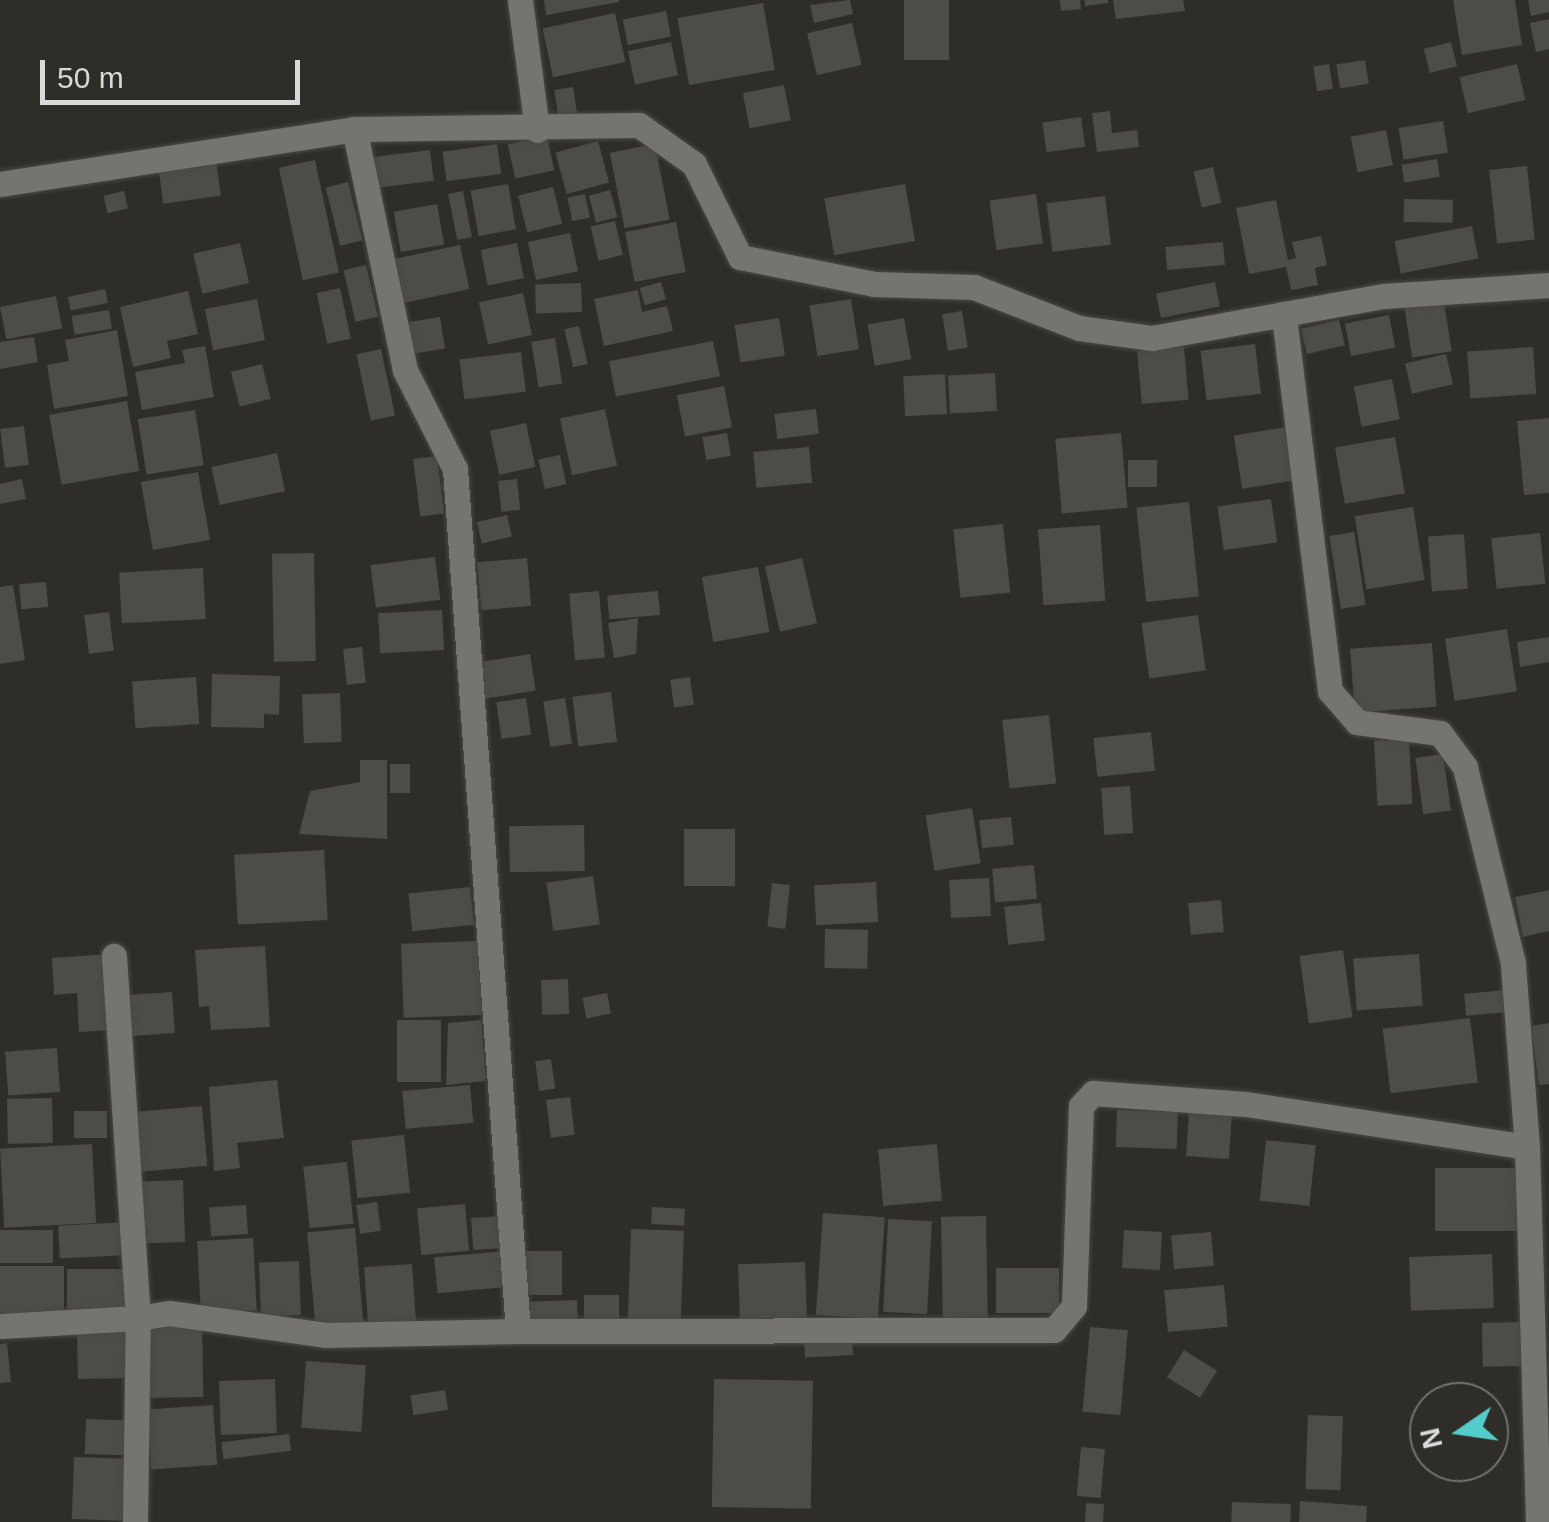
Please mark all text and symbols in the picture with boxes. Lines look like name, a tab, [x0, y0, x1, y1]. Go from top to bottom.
scale bar	[45, 40, 305, 102]
text: 50 m	[57, 61, 124, 94]
north arrow	[1409, 1382, 1509, 1482]
text: N	[1414, 1425, 1449, 1452]

